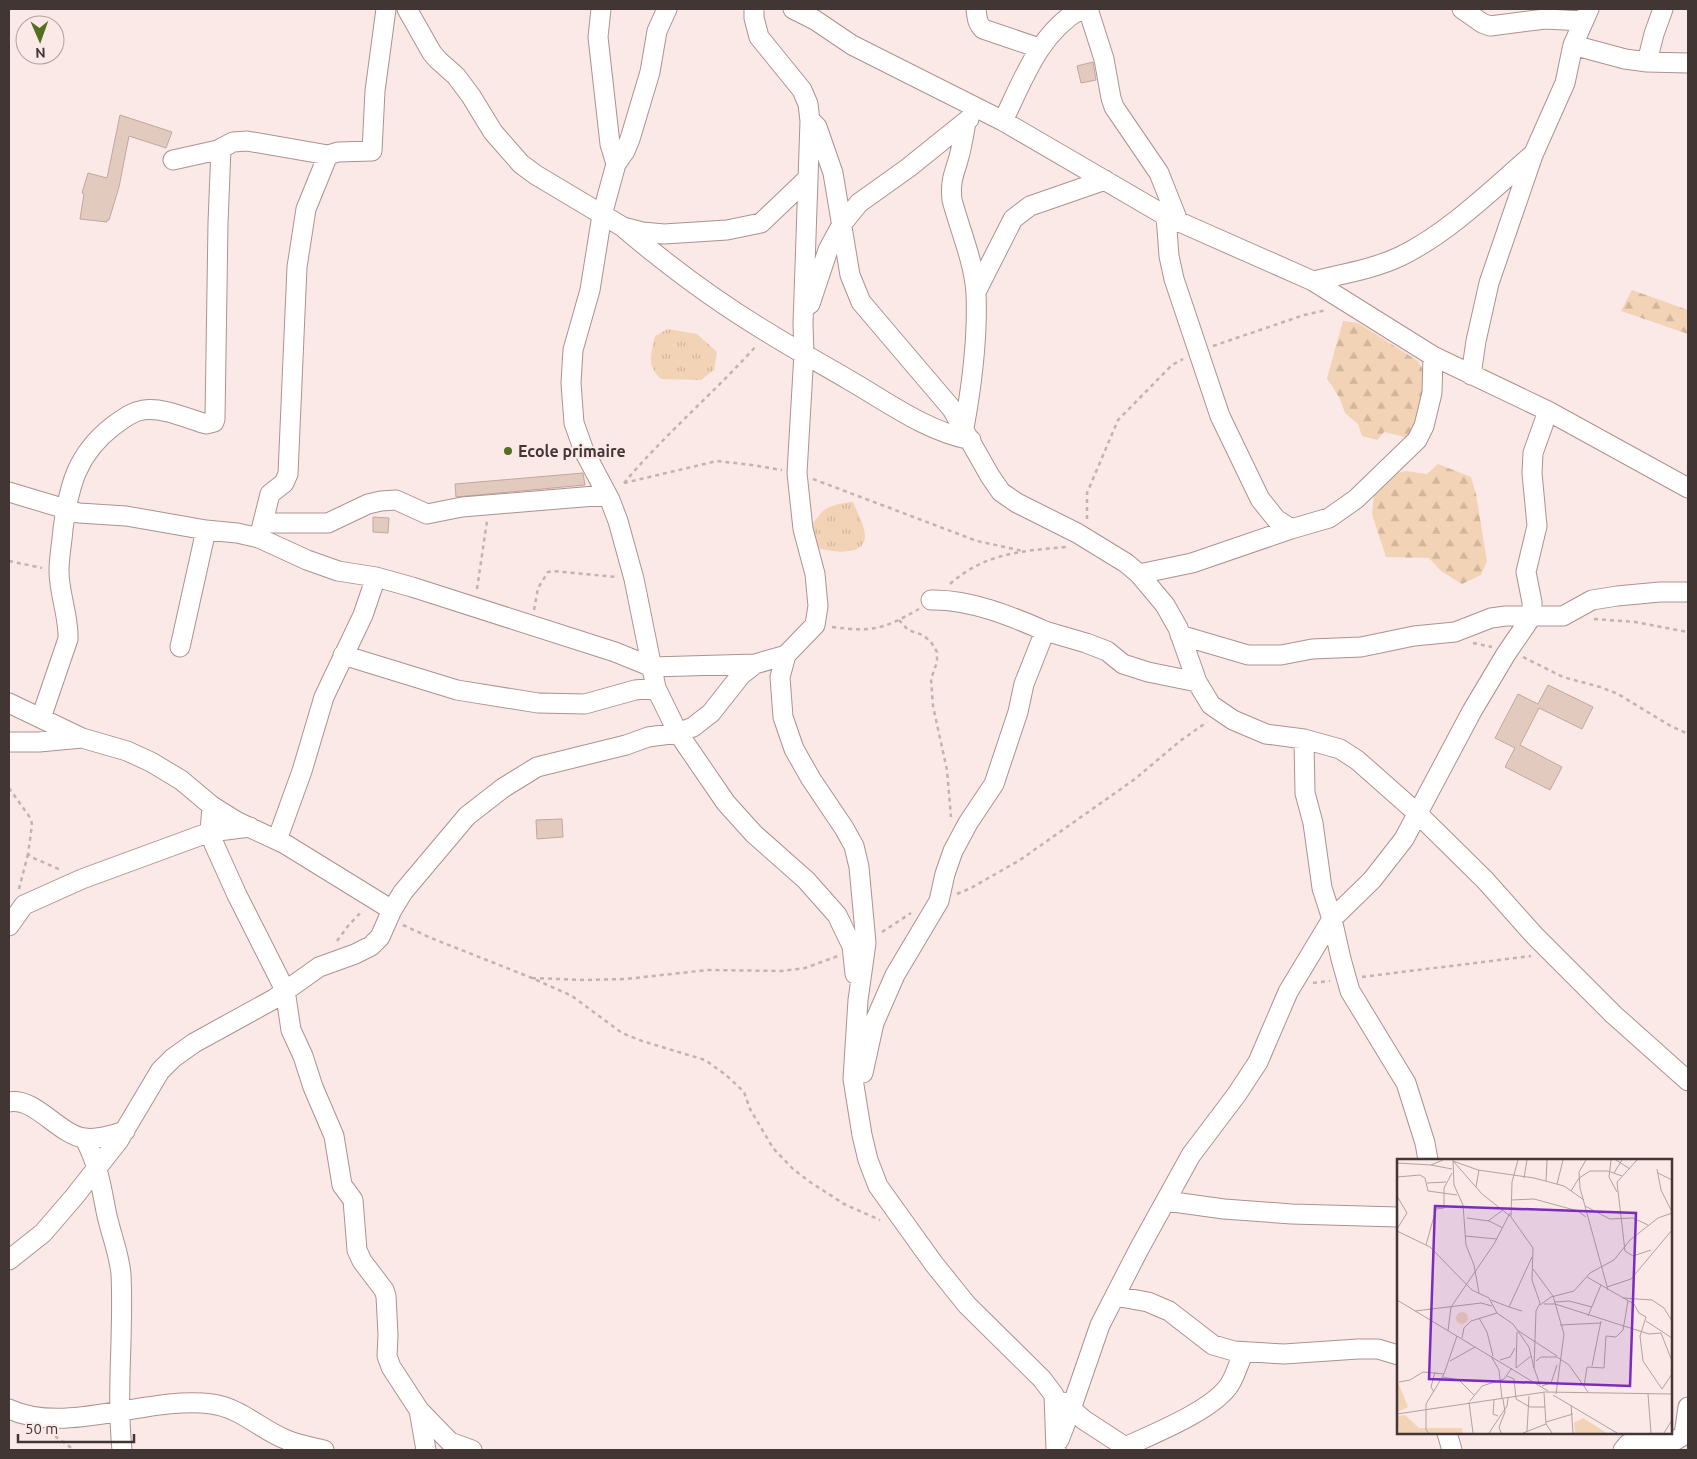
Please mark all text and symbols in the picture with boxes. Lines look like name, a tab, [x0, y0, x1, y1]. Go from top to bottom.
north arrow	[15, 15, 65, 65]
text: N	[35, 45, 46, 61]
place label: Ecole primaire	[518, 442, 626, 460]
marker: Ecole primaire	[502, 445, 514, 457]
inset map	[1397, 1159, 1672, 1434]
scale bar	[18, 1412, 134, 1444]
text: 50 m	[25, 1420, 58, 1437]

